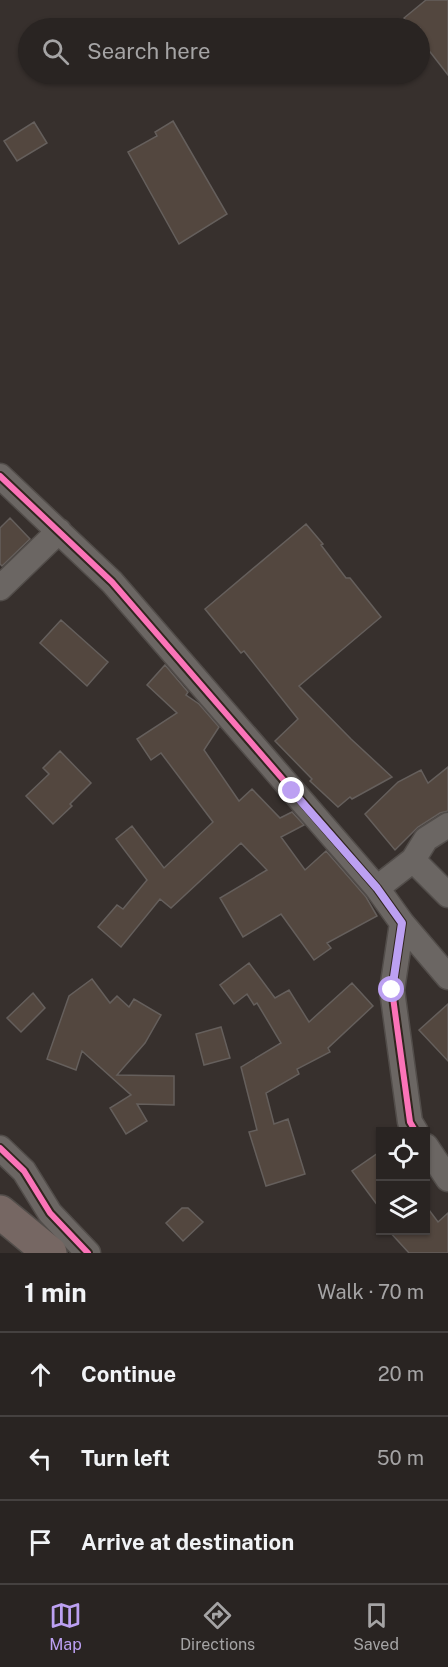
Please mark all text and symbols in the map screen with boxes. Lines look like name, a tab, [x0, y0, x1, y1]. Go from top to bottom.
search box	[18, 18, 430, 84]
icon: search	[39, 35, 72, 68]
text: Search here	[87, 38, 211, 64]
route end	[278, 777, 304, 803]
route start	[378, 976, 404, 1002]
map controls	[376, 1127, 430, 1235]
button: locate	[376, 1127, 430, 1181]
button: layers	[376, 1181, 430, 1235]
text: 1 min	[24, 1277, 87, 1308]
text: Walk · 70 m	[317, 1280, 424, 1304]
icon: ahead	[24, 1358, 57, 1391]
text: Continue	[81, 1361, 176, 1387]
text: 20 m	[378, 1362, 424, 1386]
icon: left	[24, 1442, 57, 1475]
text: Turn left	[81, 1445, 170, 1471]
text: 50 m	[377, 1446, 424, 1470]
icon: arrive	[24, 1526, 57, 1559]
text: Arrive at destination	[81, 1529, 294, 1555]
tab: Map	[49, 1599, 82, 1654]
tab: Directions	[180, 1599, 255, 1654]
tab: Saved	[353, 1599, 399, 1654]

